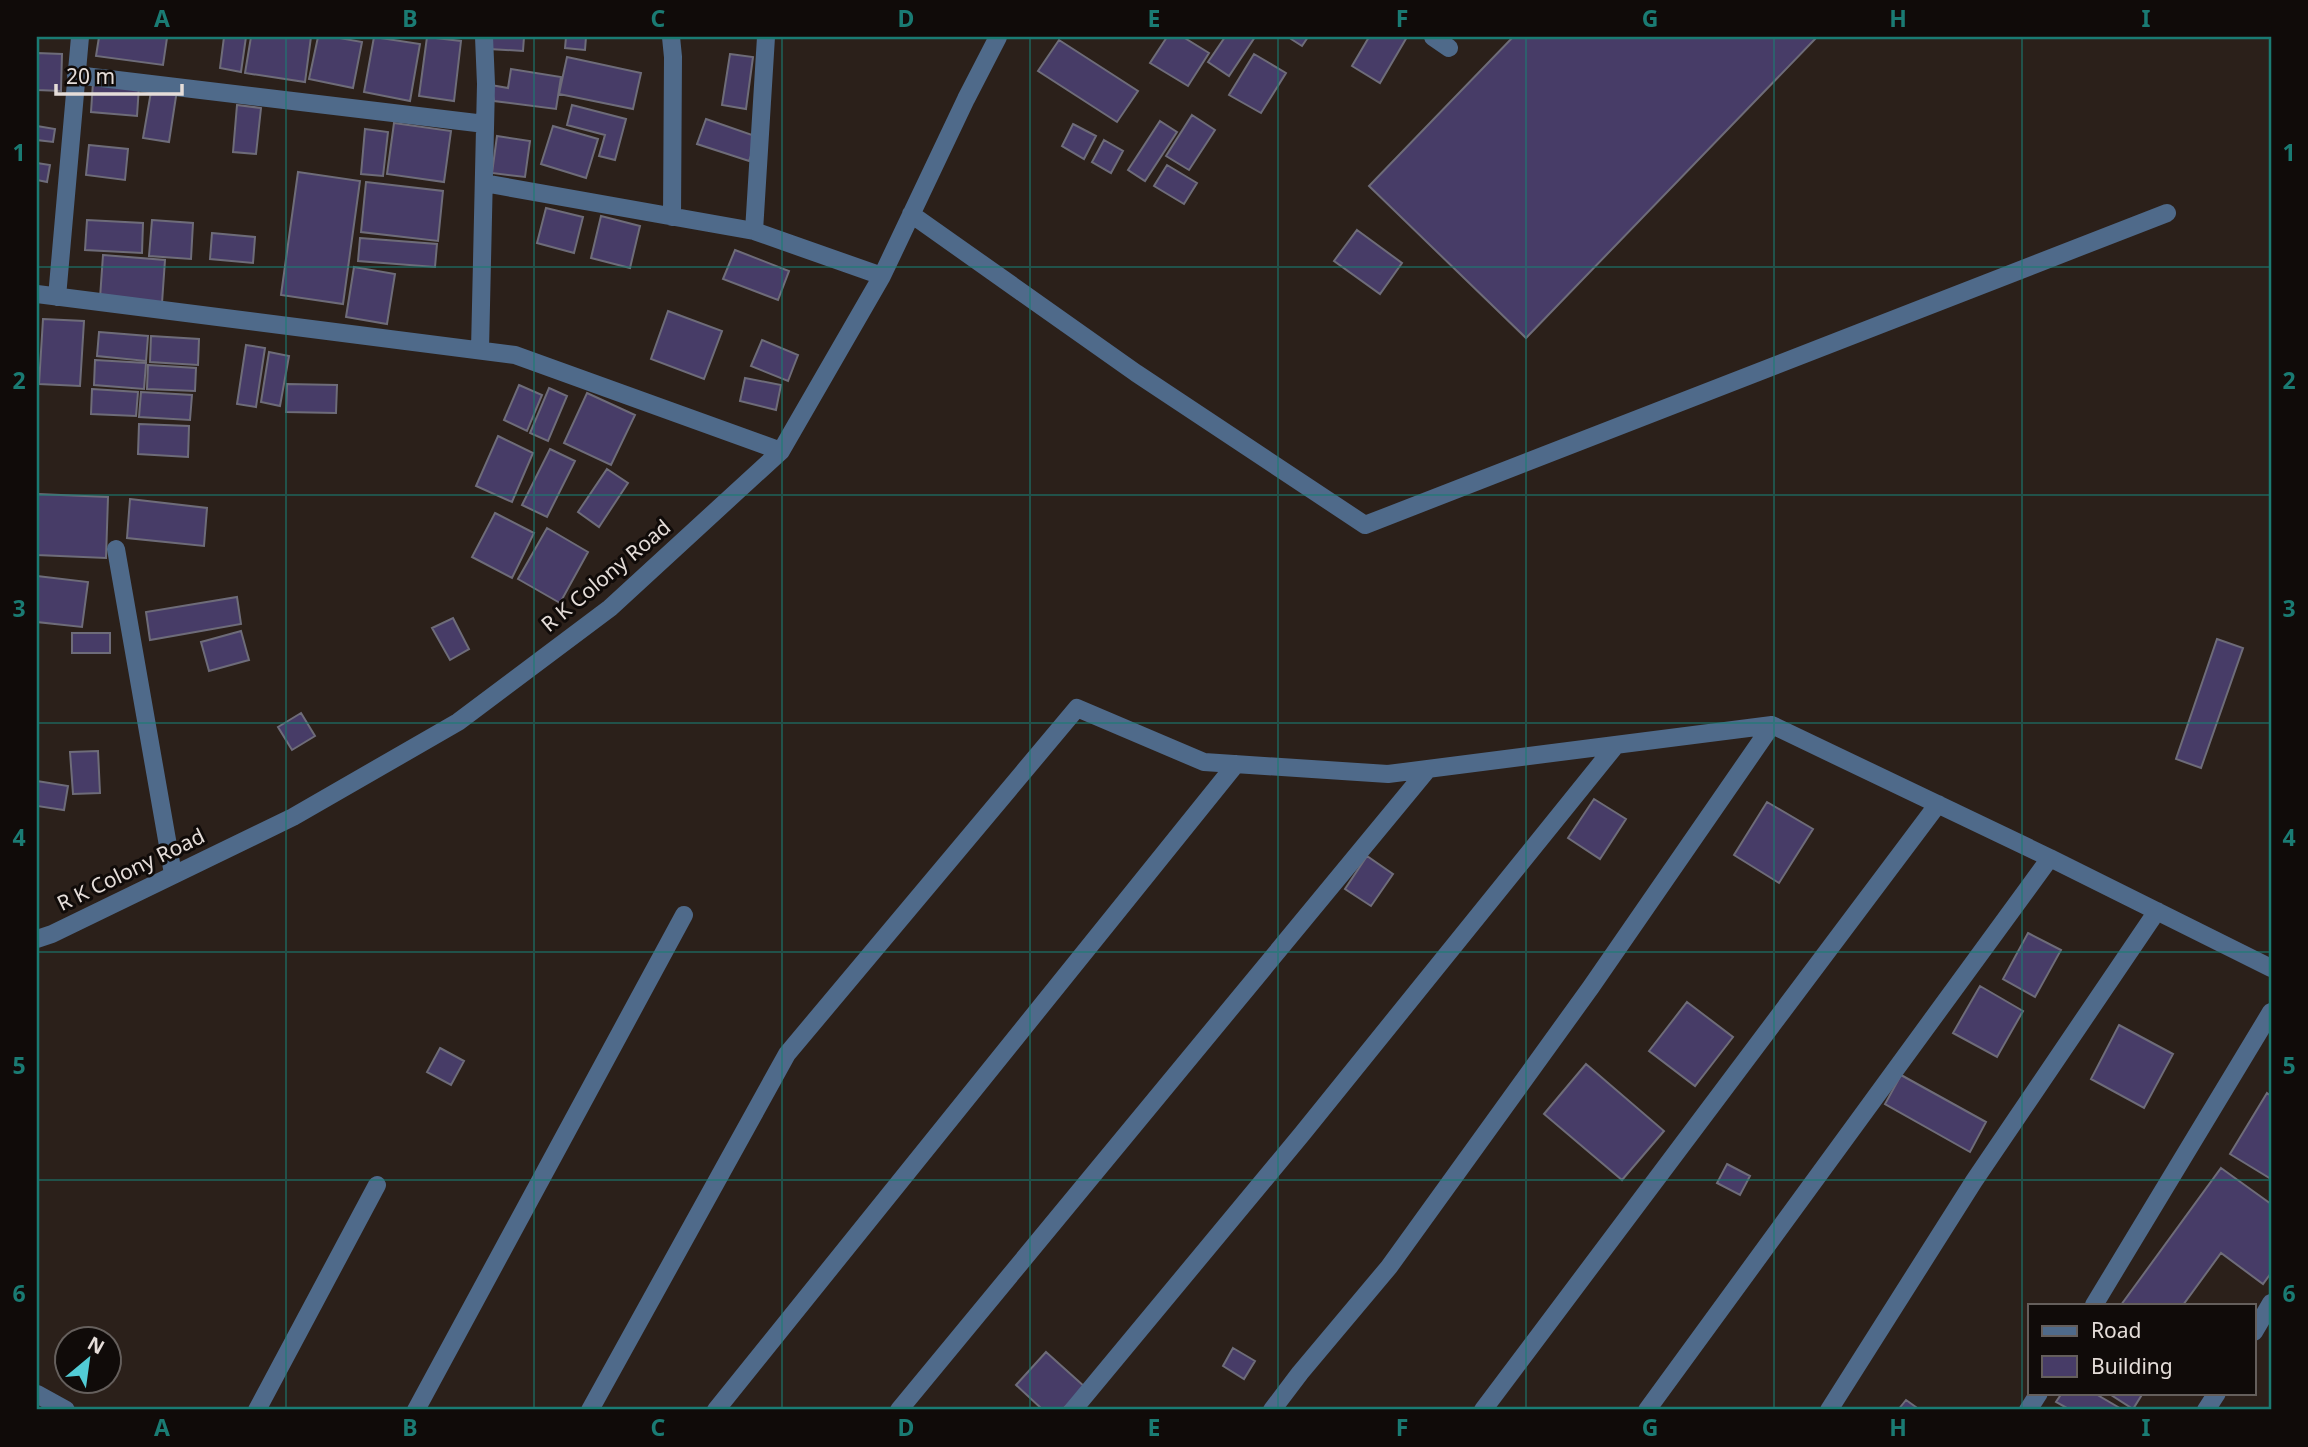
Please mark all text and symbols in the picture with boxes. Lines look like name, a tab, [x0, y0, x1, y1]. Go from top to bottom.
text: A	[154, 2, 170, 34]
text: B	[402, 2, 418, 34]
text: C	[651, 2, 666, 34]
text: D	[898, 2, 914, 34]
text: E	[1148, 2, 1160, 34]
text: F	[1396, 2, 1408, 34]
text: G	[1642, 2, 1658, 34]
text: H	[1889, 2, 1907, 34]
text: I	[2142, 2, 2151, 34]
scale bar	[56, 52, 182, 96]
text: 20 m	[66, 62, 115, 90]
text: 1	[12, 136, 26, 168]
text: 1	[2282, 136, 2296, 168]
text: 2	[12, 364, 26, 396]
text: 2	[2282, 364, 2296, 396]
street label: R K Colony Road	[535, 513, 676, 638]
text: 3	[12, 592, 26, 624]
text: 3	[2282, 592, 2296, 624]
text: 4	[12, 821, 26, 853]
street label: R K Colony Road	[52, 821, 209, 917]
text: 4	[2282, 821, 2296, 853]
text: 5	[12, 1049, 26, 1081]
text: 5	[2282, 1049, 2296, 1081]
text: 6	[12, 1277, 26, 1309]
text: 6	[2282, 1277, 2296, 1309]
legend	[2028, 1304, 2256, 1394]
text: Road	[2091, 1316, 2141, 1344]
north arrow	[52, 1324, 122, 1394]
text: N	[83, 1330, 109, 1360]
text: Building	[2091, 1352, 2173, 1380]
text: A	[154, 1411, 170, 1443]
text: B	[402, 1411, 418, 1443]
text: C	[651, 1411, 666, 1443]
text: D	[898, 1411, 914, 1443]
text: E	[1148, 1411, 1160, 1443]
text: F	[1396, 1411, 1408, 1443]
text: G	[1642, 1411, 1658, 1443]
text: H	[1889, 1411, 1907, 1443]
text: I	[2142, 1411, 2151, 1443]

